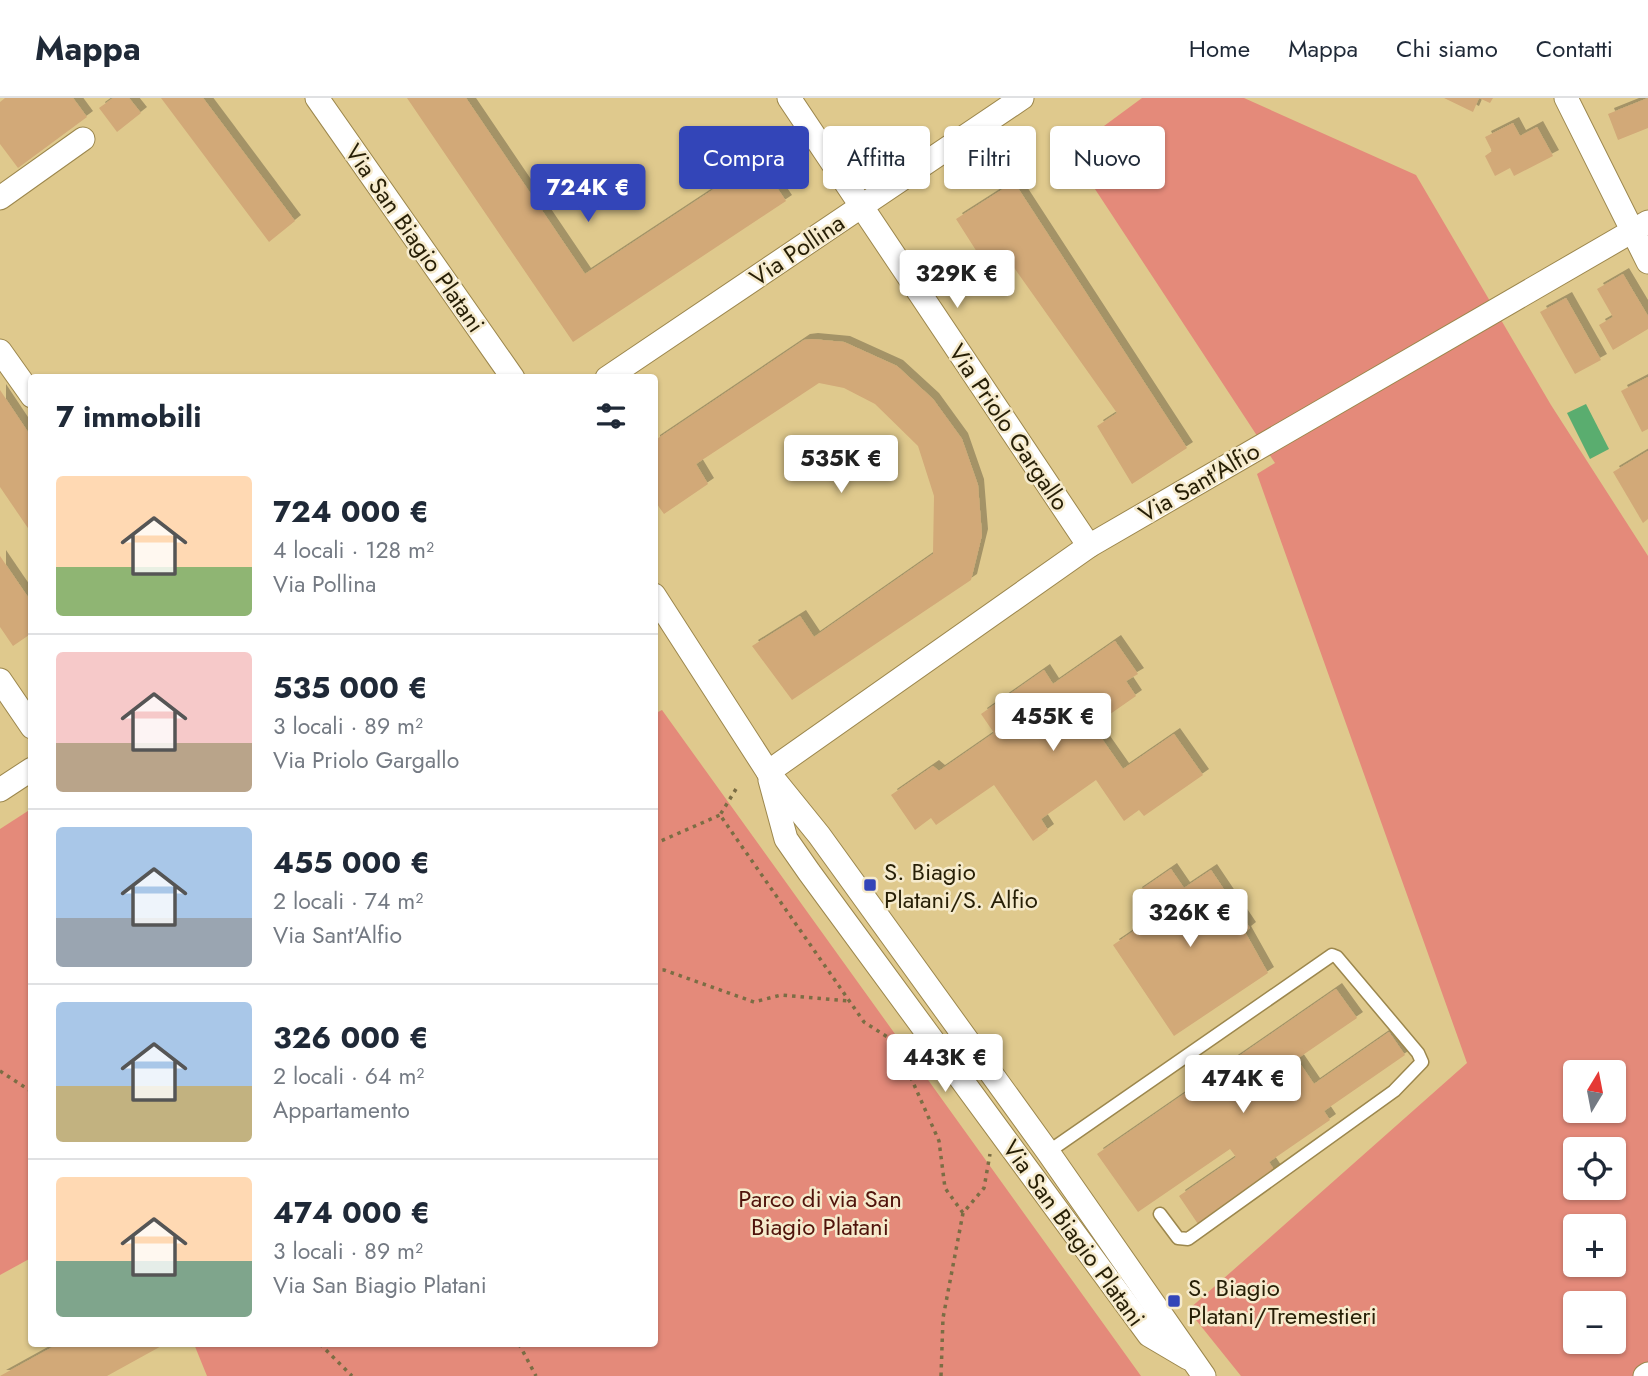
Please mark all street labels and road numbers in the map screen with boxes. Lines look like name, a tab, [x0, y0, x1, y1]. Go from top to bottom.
street label: Via San Biagio Platani	[337, 137, 493, 339]
street label: Via Pollina	[743, 205, 851, 295]
street label: Via Priolo Gargallo	[940, 337, 1078, 517]
street label: Via Sant'Alfio	[1132, 433, 1266, 531]
street label: Via San Biagio Platani	[994, 1132, 1154, 1334]

